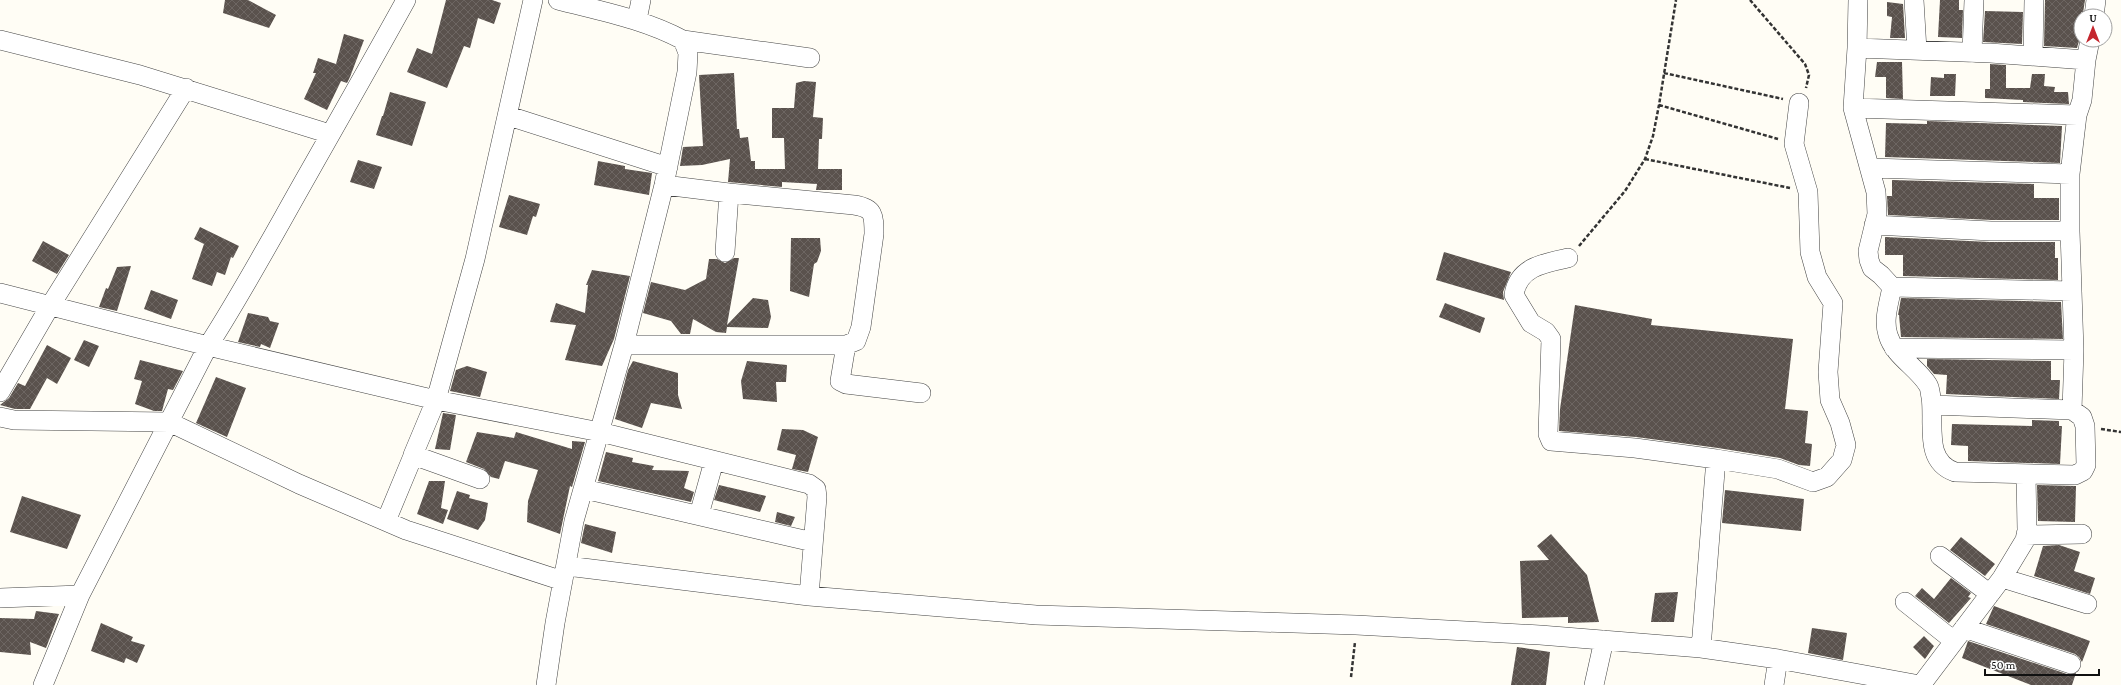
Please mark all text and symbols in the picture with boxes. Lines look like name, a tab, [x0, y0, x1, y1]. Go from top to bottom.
north arrow	[2073, 8, 2113, 48]
text: U	[2089, 12, 2097, 24]
scale bar	[1985, 651, 2099, 677]
text: 50 m	[1991, 658, 2016, 672]

